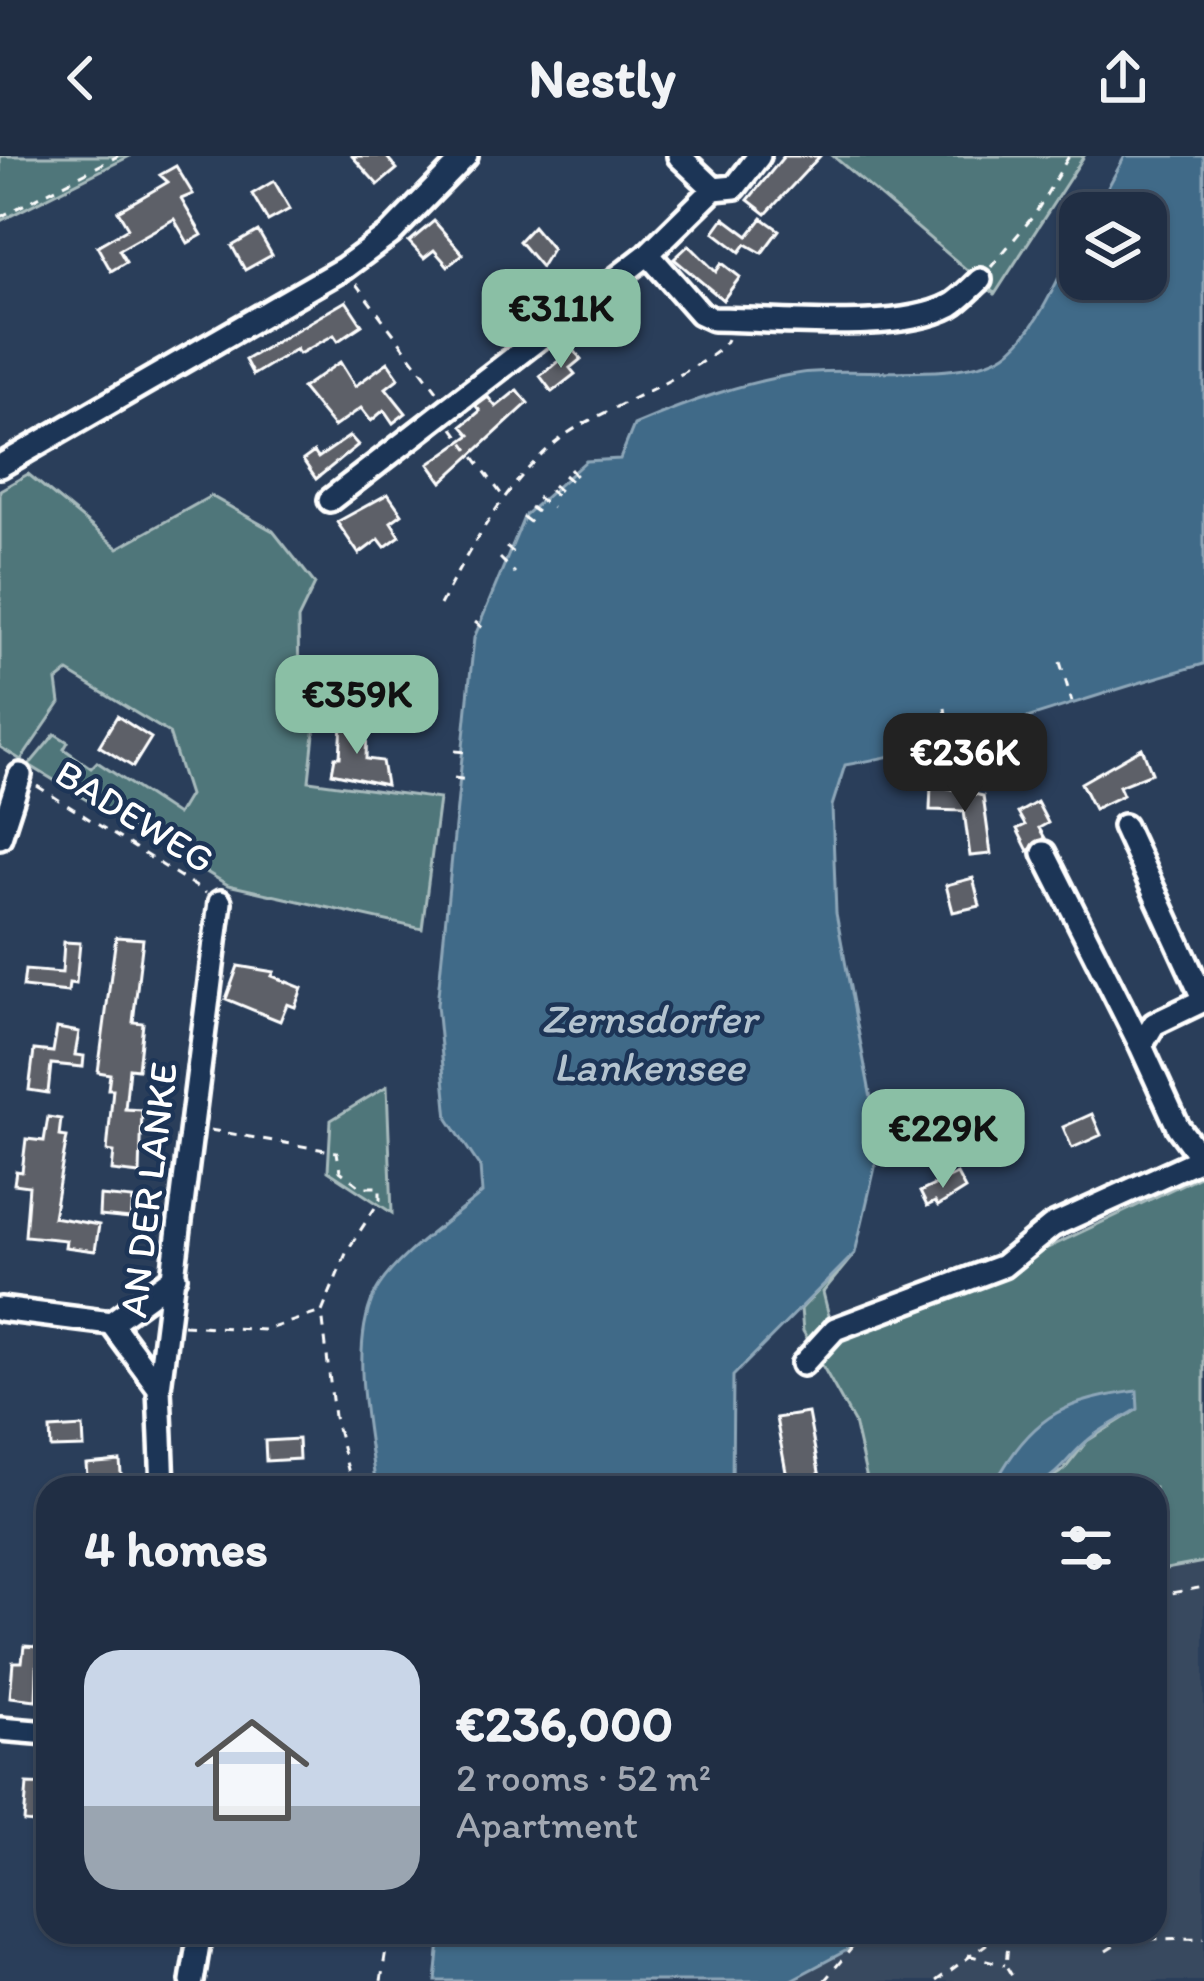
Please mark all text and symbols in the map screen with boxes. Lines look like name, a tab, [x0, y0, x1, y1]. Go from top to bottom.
icon: back	[48, 45, 114, 111]
icon: share	[1090, 45, 1156, 111]
text: Nestly	[528, 46, 676, 111]
map controls	[1059, 192, 1167, 300]
button: layers	[1059, 192, 1167, 300]
pin: €311K	[477, 269, 645, 371]
text: €311K	[509, 284, 613, 331]
pin: €359K	[273, 655, 441, 757]
text: €359K	[302, 670, 412, 717]
pin: €236K	[881, 713, 1049, 815]
text: €236K	[910, 728, 1020, 775]
street label: BADEWEG	[47, 749, 223, 883]
water label: Zernsdorfer Lankensee	[541, 993, 761, 1092]
street label: AN DER LANKE	[109, 1060, 187, 1320]
pin: €229K	[859, 1089, 1027, 1191]
text: €229K	[889, 1104, 997, 1151]
icon: filters	[1053, 1515, 1119, 1581]
text: 4 homes	[84, 1518, 268, 1579]
text: €236,000	[456, 1693, 673, 1754]
icon: home	[180, 1698, 324, 1842]
text: 2 rooms · 52 m²	[456, 1754, 711, 1801]
text: Apartment	[456, 1801, 638, 1848]

